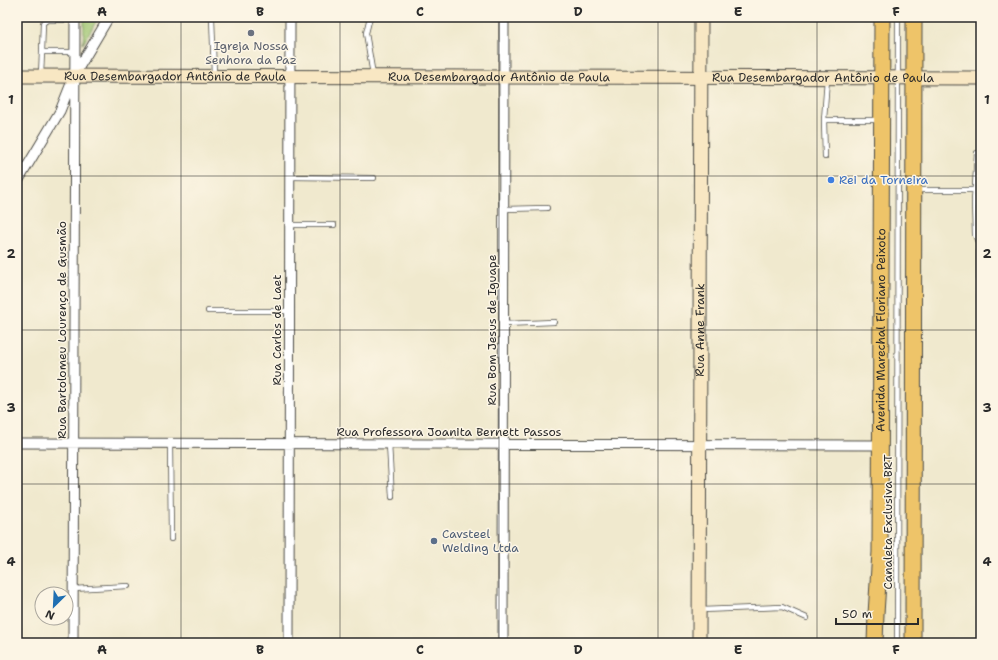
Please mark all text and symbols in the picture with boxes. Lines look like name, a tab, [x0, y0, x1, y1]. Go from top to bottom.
text: A	[97, 3, 107, 20]
text: B	[256, 3, 264, 20]
text: C	[416, 3, 424, 20]
text: D	[573, 3, 583, 20]
text: E	[734, 3, 743, 20]
text: F	[892, 3, 900, 20]
marker: Igreja Nossa Senhora da Paz	[246, 28, 256, 38]
place label: Igreja Nossa Senhora da Paz	[205, 38, 297, 68]
street label: Rua Desembargador Antônio de Paula	[64, 68, 287, 85]
street label: Rua Desembargador Antônio de Paula	[388, 69, 611, 85]
street label: Rua Desembargador Antônio de Paula	[712, 69, 935, 86]
text: 1	[8, 91, 14, 108]
text: 1	[984, 91, 990, 108]
place label: Rei da Torneira	[839, 172, 929, 188]
marker: Rei da Torneira	[826, 175, 836, 185]
street label: Rua Bartolomeu Lourenço de Gusmão	[54, 221, 70, 439]
street label: Avenida Marechal Floriano Peixoto	[872, 228, 889, 432]
text: 2	[6, 245, 16, 262]
text: 2	[982, 245, 992, 262]
street label: Rua Bom Jesus de Iguape	[484, 254, 500, 405]
street label: Rua Carlos de Laet	[269, 275, 285, 385]
street label: Rua Anne Frank	[692, 283, 708, 377]
text: 3	[6, 399, 16, 416]
text: 3	[982, 399, 992, 416]
street label: Rua Professora Joanita Bernett Passos	[336, 424, 562, 440]
street label: Canaleta Exclusiva BRT	[880, 454, 896, 590]
place label: Cavsteel Welding Ltda	[442, 526, 519, 556]
marker: Cavsteel Welding Ltda	[429, 536, 439, 546]
text: 4	[6, 553, 16, 570]
text: 4	[982, 553, 992, 570]
north arrow	[34, 586, 74, 626]
scale bar	[836, 600, 918, 626]
text: N	[43, 606, 57, 623]
text: 50 m	[842, 606, 872, 622]
text: A	[97, 641, 107, 658]
text: B	[256, 641, 264, 658]
text: C	[416, 641, 424, 658]
text: D	[573, 641, 583, 658]
text: E	[734, 641, 743, 658]
text: F	[892, 641, 900, 658]

